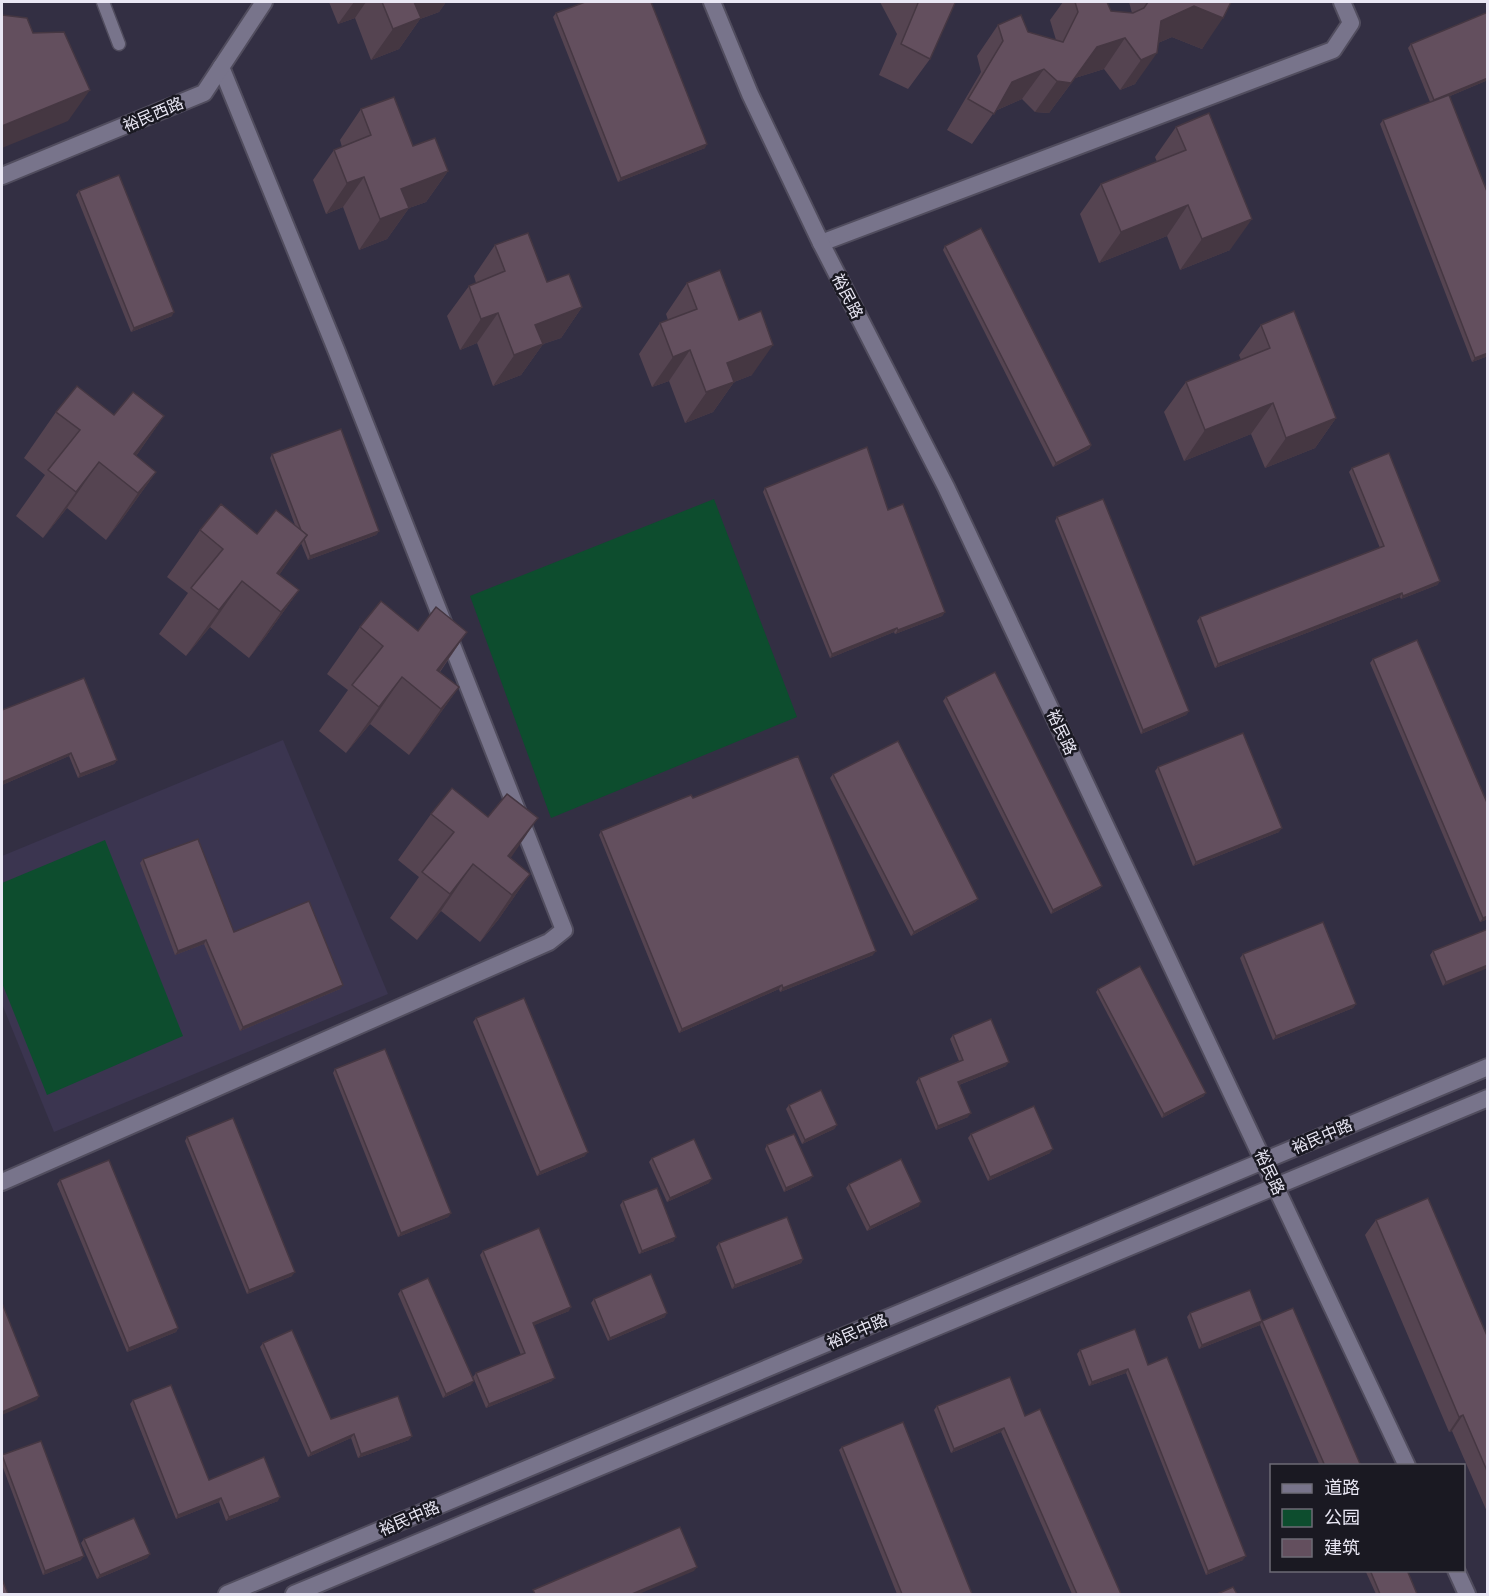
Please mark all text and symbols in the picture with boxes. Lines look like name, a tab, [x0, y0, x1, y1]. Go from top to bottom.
street label: 裕民西路	[120, 94, 186, 135]
street label: 裕民路	[829, 271, 866, 321]
street label: 裕民路	[1044, 707, 1079, 758]
street label: 裕民中路	[1289, 1116, 1355, 1157]
street label: 裕民路	[1252, 1147, 1287, 1198]
street label: 裕民中路	[824, 1311, 890, 1352]
legend	[1270, 1464, 1465, 1572]
text: 道路	[1324, 1478, 1360, 1498]
street label: 裕民中路	[376, 1498, 442, 1539]
text: 公园	[1324, 1509, 1360, 1528]
text: 建筑	[1324, 1538, 1360, 1558]

